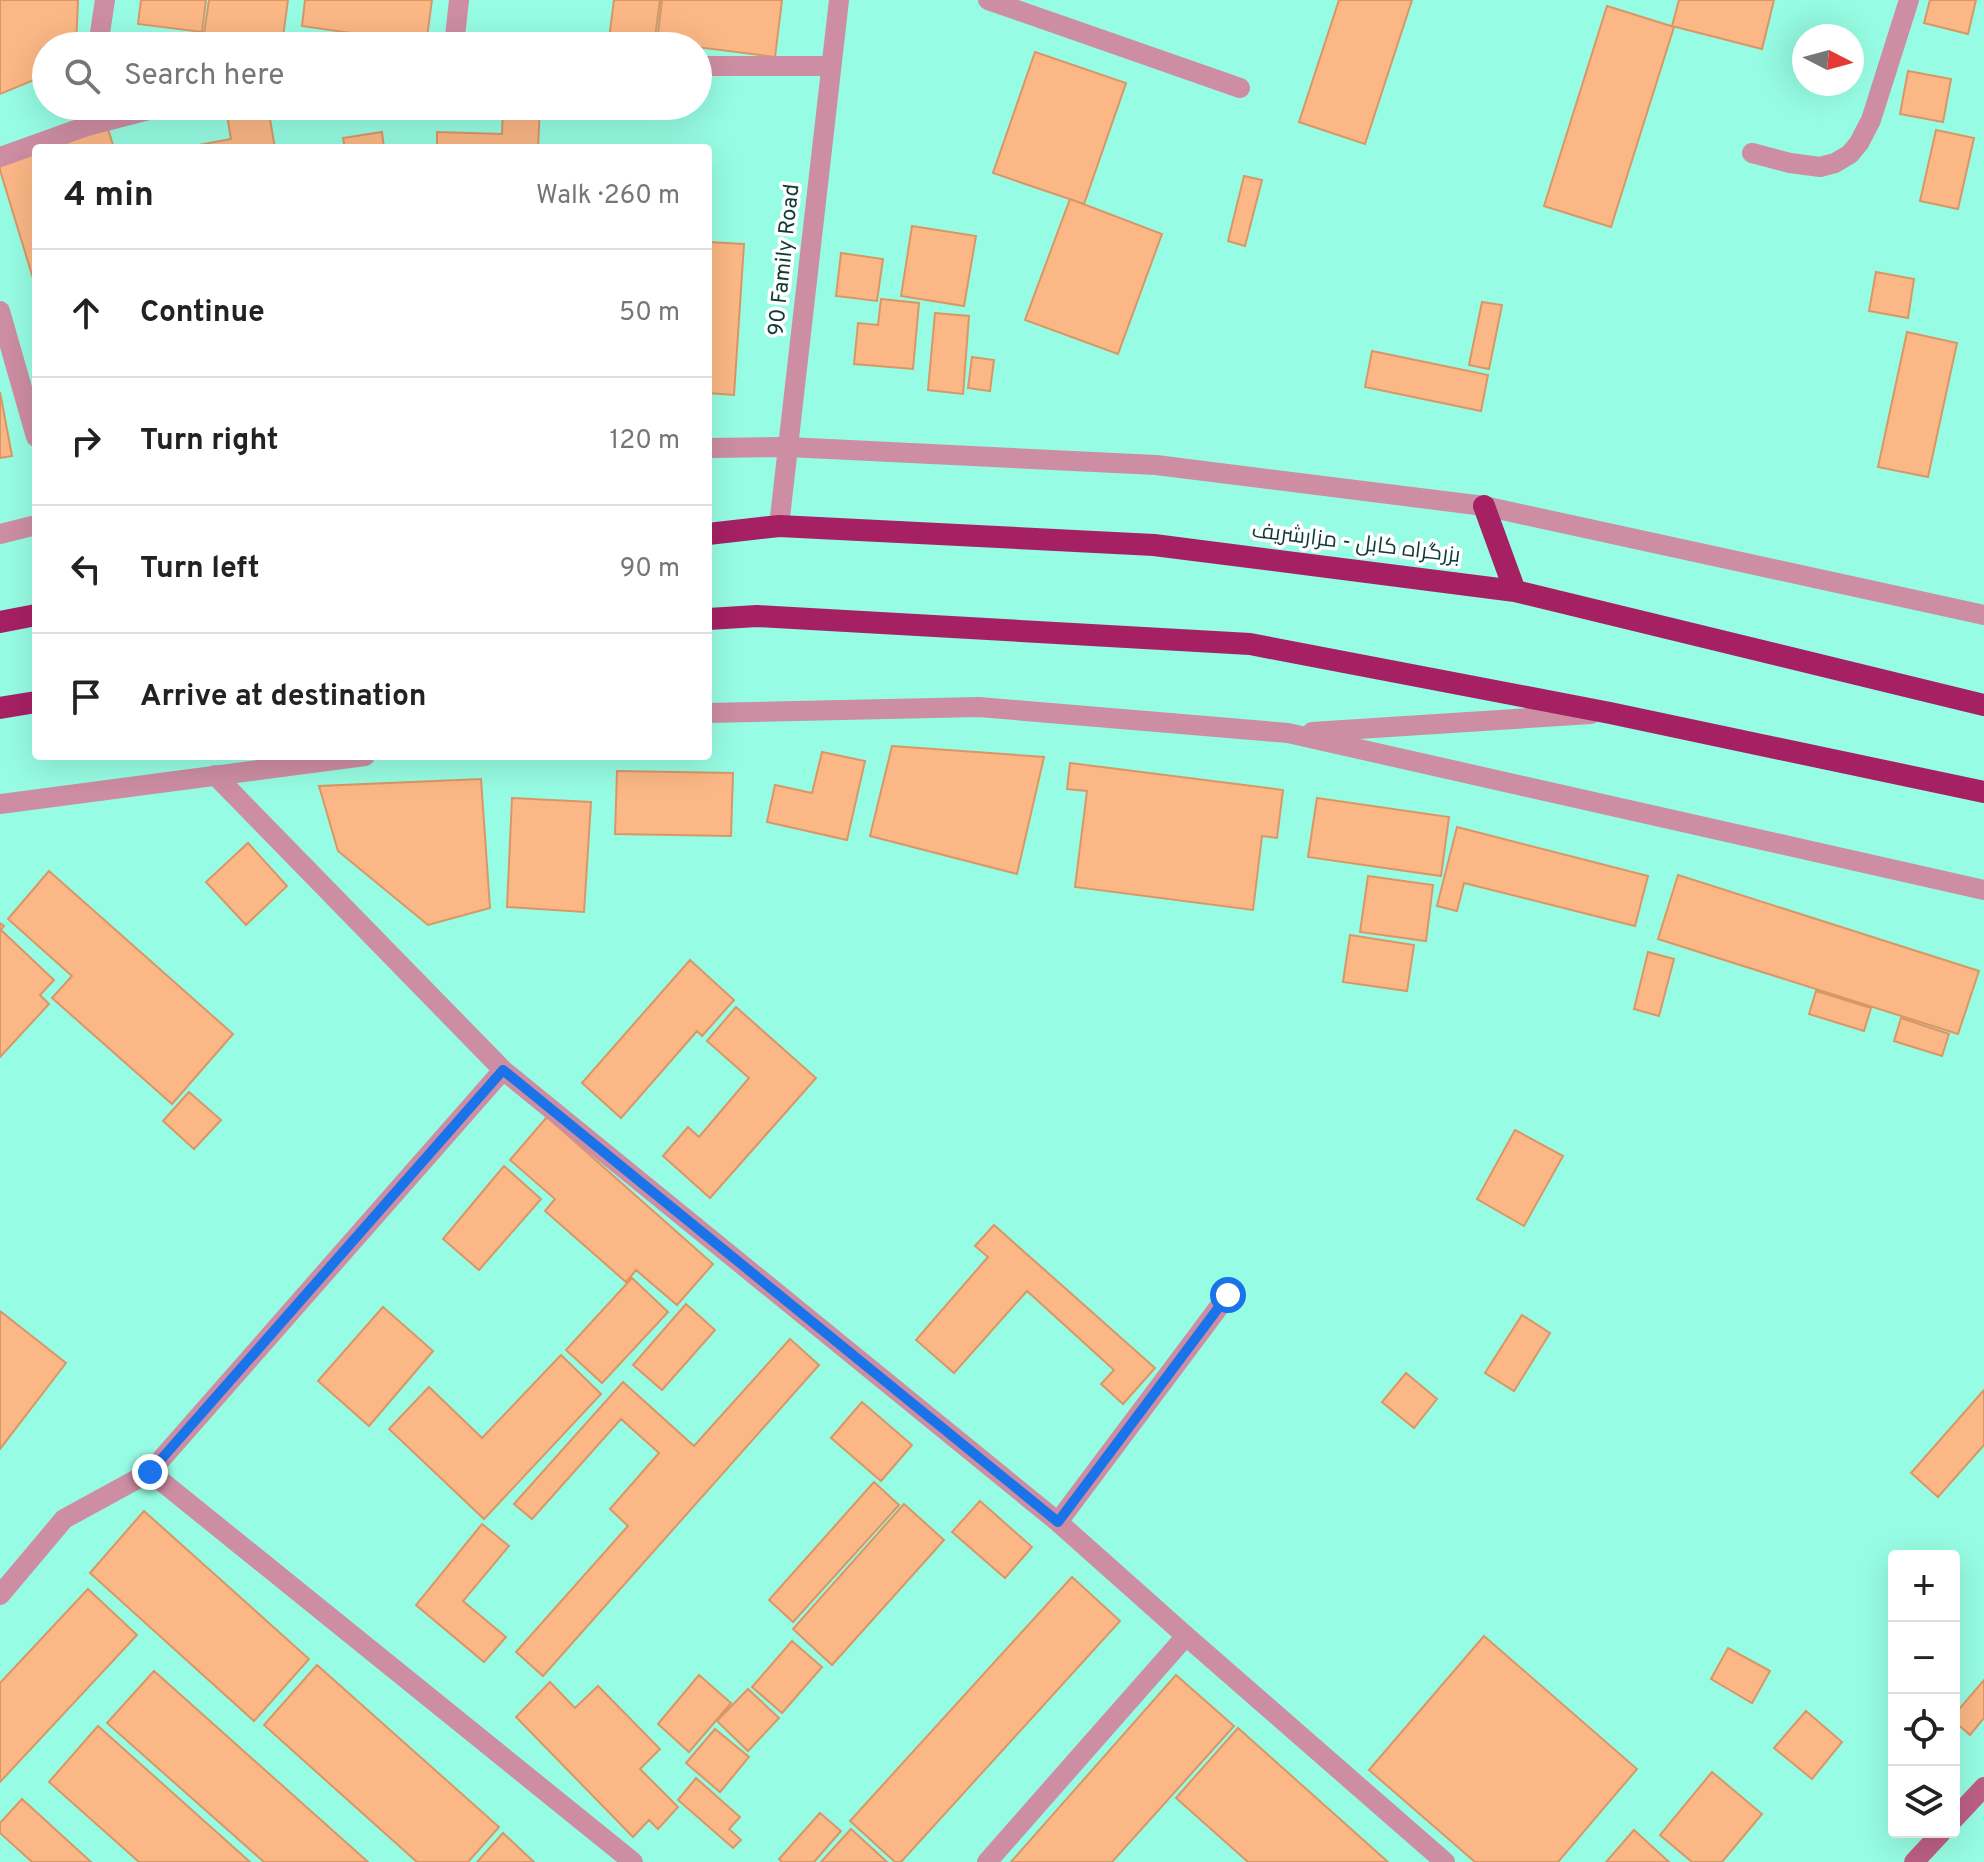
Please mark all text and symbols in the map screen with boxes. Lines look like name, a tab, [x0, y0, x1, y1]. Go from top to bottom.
north arrow	[1792, 24, 1864, 96]
search box	[32, 32, 712, 120]
icon: search	[60, 54, 104, 98]
text: Search here	[124, 58, 284, 95]
text: 4 min	[64, 175, 154, 218]
text: Walk · 260 m	[536, 180, 680, 213]
street label: 90 Family Road	[764, 183, 806, 337]
icon: ahead	[64, 291, 108, 335]
text: Continue	[140, 295, 265, 332]
text: 50 m	[619, 297, 680, 330]
icon: right	[64, 419, 108, 463]
text: Turn right	[140, 423, 278, 460]
text: 120 m	[610, 425, 680, 458]
street label: بزرگراه کابل - مزارشریف	[1250, 518, 1462, 570]
icon: left	[64, 547, 108, 591]
text: Turn left	[140, 551, 260, 588]
text: 90 m	[620, 553, 680, 586]
icon: arrive	[64, 675, 108, 719]
text: Arrive at destination	[140, 679, 426, 716]
route start	[1210, 1277, 1246, 1313]
route end	[132, 1454, 168, 1490]
map controls	[1888, 1550, 1960, 1838]
button: +	[1888, 1550, 1960, 1622]
button: −	[1888, 1622, 1960, 1694]
button: locate	[1888, 1694, 1960, 1766]
button: layers	[1888, 1766, 1960, 1838]

